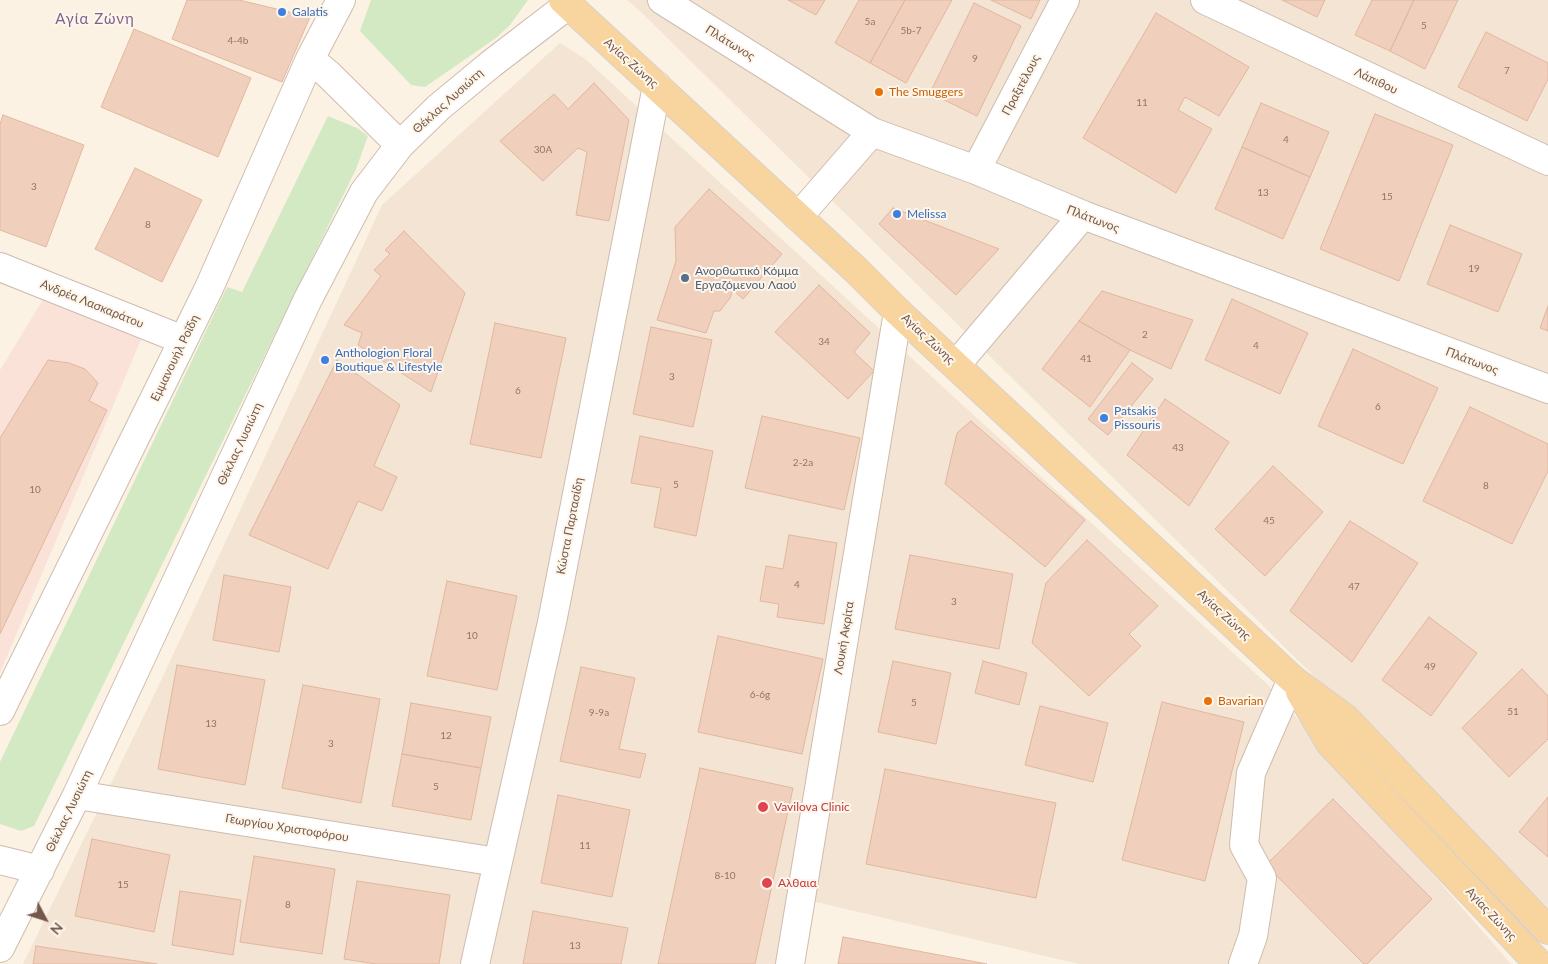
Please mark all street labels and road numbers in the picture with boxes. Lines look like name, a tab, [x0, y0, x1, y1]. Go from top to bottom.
street label: Πλάτωνος	[703, 22, 757, 64]
street label: Αγίας Ζώνης	[601, 35, 661, 91]
street label: Πραξιτέλους	[999, 52, 1043, 118]
street label: Λάπιθου	[1352, 65, 1400, 97]
street label: Θέκλας Λυσιώτη	[410, 66, 486, 136]
street label: Πλάτωνος	[1065, 202, 1121, 236]
street label: Ανδρέα Λασκαράτου	[38, 277, 146, 331]
street label: Αγίας Ζώνης	[898, 311, 958, 367]
street label: Εμμανουήλ Ροΐδη	[148, 312, 202, 404]
street label: Πλάτωνος	[1444, 344, 1500, 378]
street label: Θέκλας Λυσιώτη	[215, 400, 265, 488]
street label: Κώστα Παρτασίδη	[554, 476, 586, 576]
street label: Αγίας Ζώνης	[1194, 587, 1254, 643]
street label: Λουκή Ακρίτα	[831, 600, 857, 676]
street label: Θέκλας Λυσιώτη	[43, 768, 95, 854]
street label: Γεωργίου Χριστοφόρου	[224, 811, 350, 845]
street label: Αγίας Ζώνης	[1463, 884, 1519, 944]

